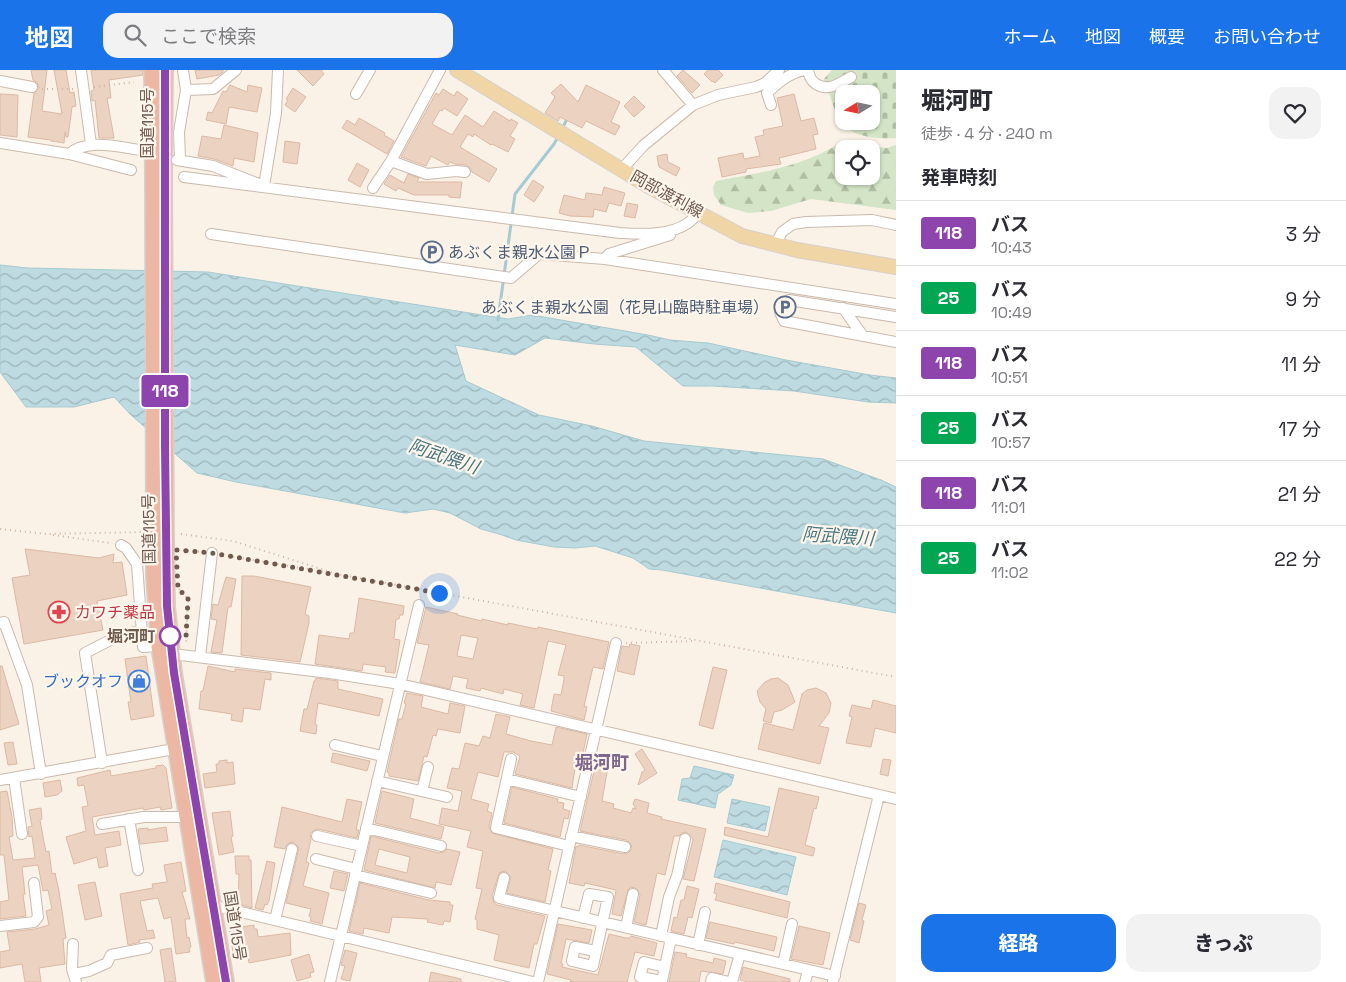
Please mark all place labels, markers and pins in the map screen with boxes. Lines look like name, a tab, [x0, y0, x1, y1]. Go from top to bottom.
parking icon: あぶくま親水公園Ｐ	[420, 240, 444, 264]
place label: あぶくま親水公園Ｐ	[448, 242, 592, 263]
parking icon: あぶくま親水公園（花見山臨時駐車場）	[773, 295, 797, 319]
place label: あぶくま親水公園（花見山臨時駐車場）	[481, 297, 769, 318]
pharmacy icon: カワチ薬品	[47, 600, 71, 624]
place label: カワチ薬品	[75, 602, 155, 623]
marker: 堀河町	[159, 625, 181, 647]
place label: 堀河町	[107, 626, 155, 647]
shop icon: ブックオフ	[127, 669, 151, 693]
place label: ブックオフ	[43, 671, 123, 692]

